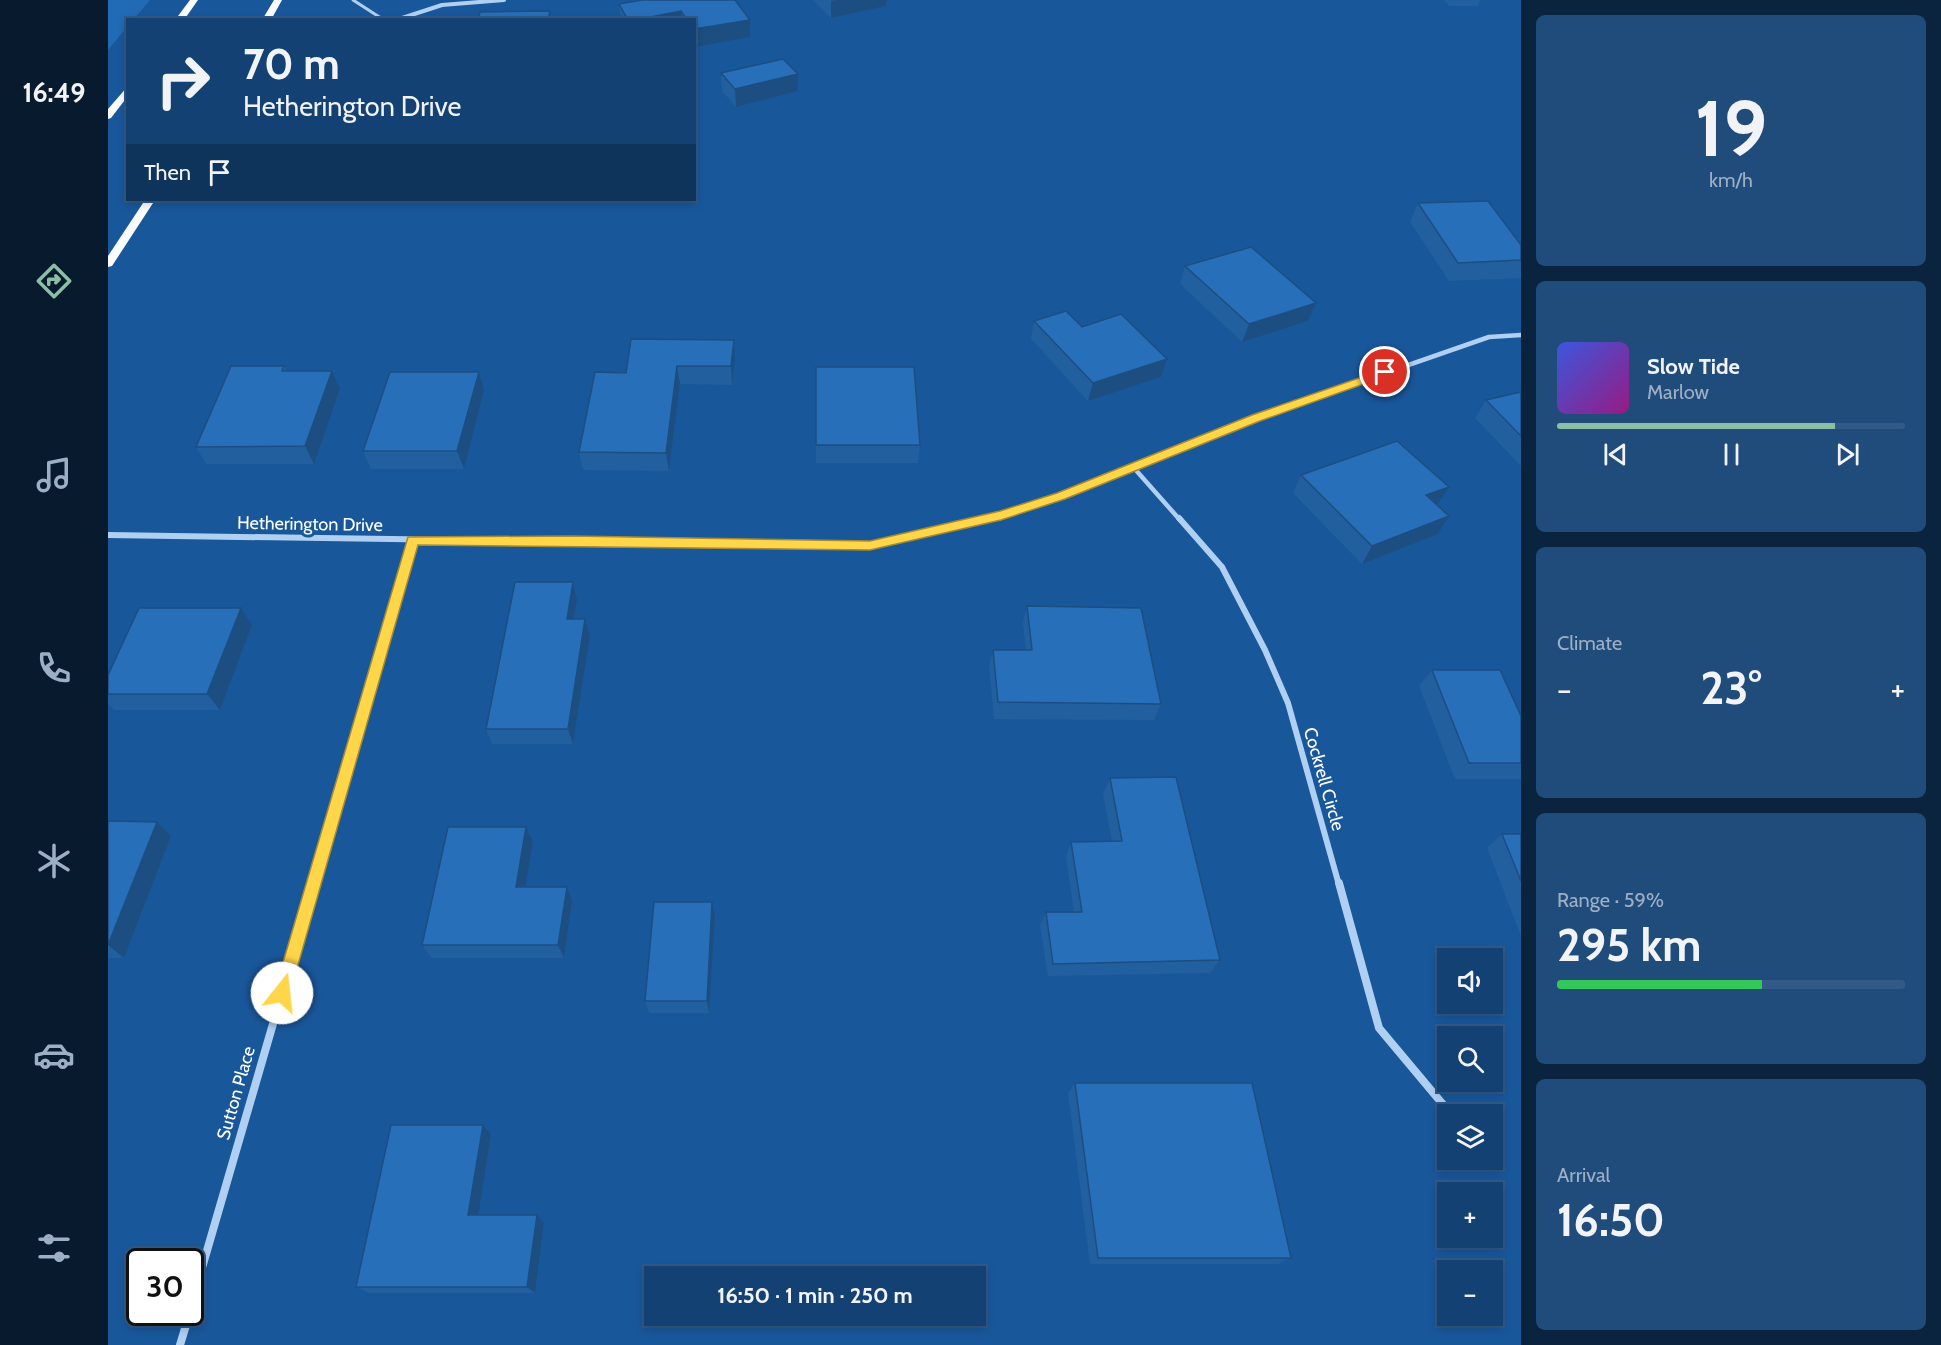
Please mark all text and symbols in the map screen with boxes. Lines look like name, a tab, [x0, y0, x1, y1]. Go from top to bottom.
text: 70 m	[243, 38, 340, 90]
icon: right	[144, 42, 222, 120]
text: 16:49	[22, 76, 86, 109]
text: 19	[1695, 81, 1767, 176]
text: Hetherington Drive	[243, 90, 461, 123]
icon: arrive	[203, 156, 236, 189]
text: Then	[144, 159, 191, 186]
text: km/h	[1709, 168, 1753, 192]
icon: directions	[33, 260, 75, 302]
pin	[1359, 346, 1410, 397]
text: Slow Tide	[1647, 353, 1740, 380]
icon: arrive	[1368, 355, 1401, 388]
text: Marlow	[1647, 380, 1709, 404]
icon: previous	[1599, 438, 1632, 471]
icon: pause	[1715, 438, 1748, 471]
icon: next	[1831, 438, 1864, 471]
icon: music	[33, 454, 75, 496]
street label: Hetherington Drive	[237, 512, 383, 536]
text: Climate	[1557, 631, 1622, 655]
icon: phone	[33, 647, 75, 689]
text: 23°	[1700, 661, 1762, 715]
text: −	[1557, 669, 1572, 709]
text: +	[1890, 669, 1905, 709]
street label: Cockrell Circle	[1299, 725, 1349, 833]
icon: climate	[33, 840, 75, 882]
text: Range · 59%	[1557, 888, 1664, 912]
text: 295 km	[1557, 918, 1701, 972]
map controls	[1437, 948, 1503, 1326]
button: sound	[1437, 948, 1503, 1014]
position arrow	[250, 961, 314, 1025]
button: search	[1437, 1026, 1503, 1092]
icon: car	[33, 1034, 75, 1076]
street label: Sutton Place	[212, 1044, 260, 1142]
button: layers	[1437, 1104, 1503, 1170]
text: Arrival	[1557, 1163, 1610, 1187]
button: +	[1437, 1182, 1503, 1248]
text: 16:50	[1557, 1193, 1665, 1247]
icon: filters	[33, 1227, 75, 1269]
speed limit sign: 30	[126, 1248, 204, 1326]
button: −	[1437, 1260, 1503, 1326]
text: 16:50 · 1 min · 250 m	[717, 1282, 913, 1309]

